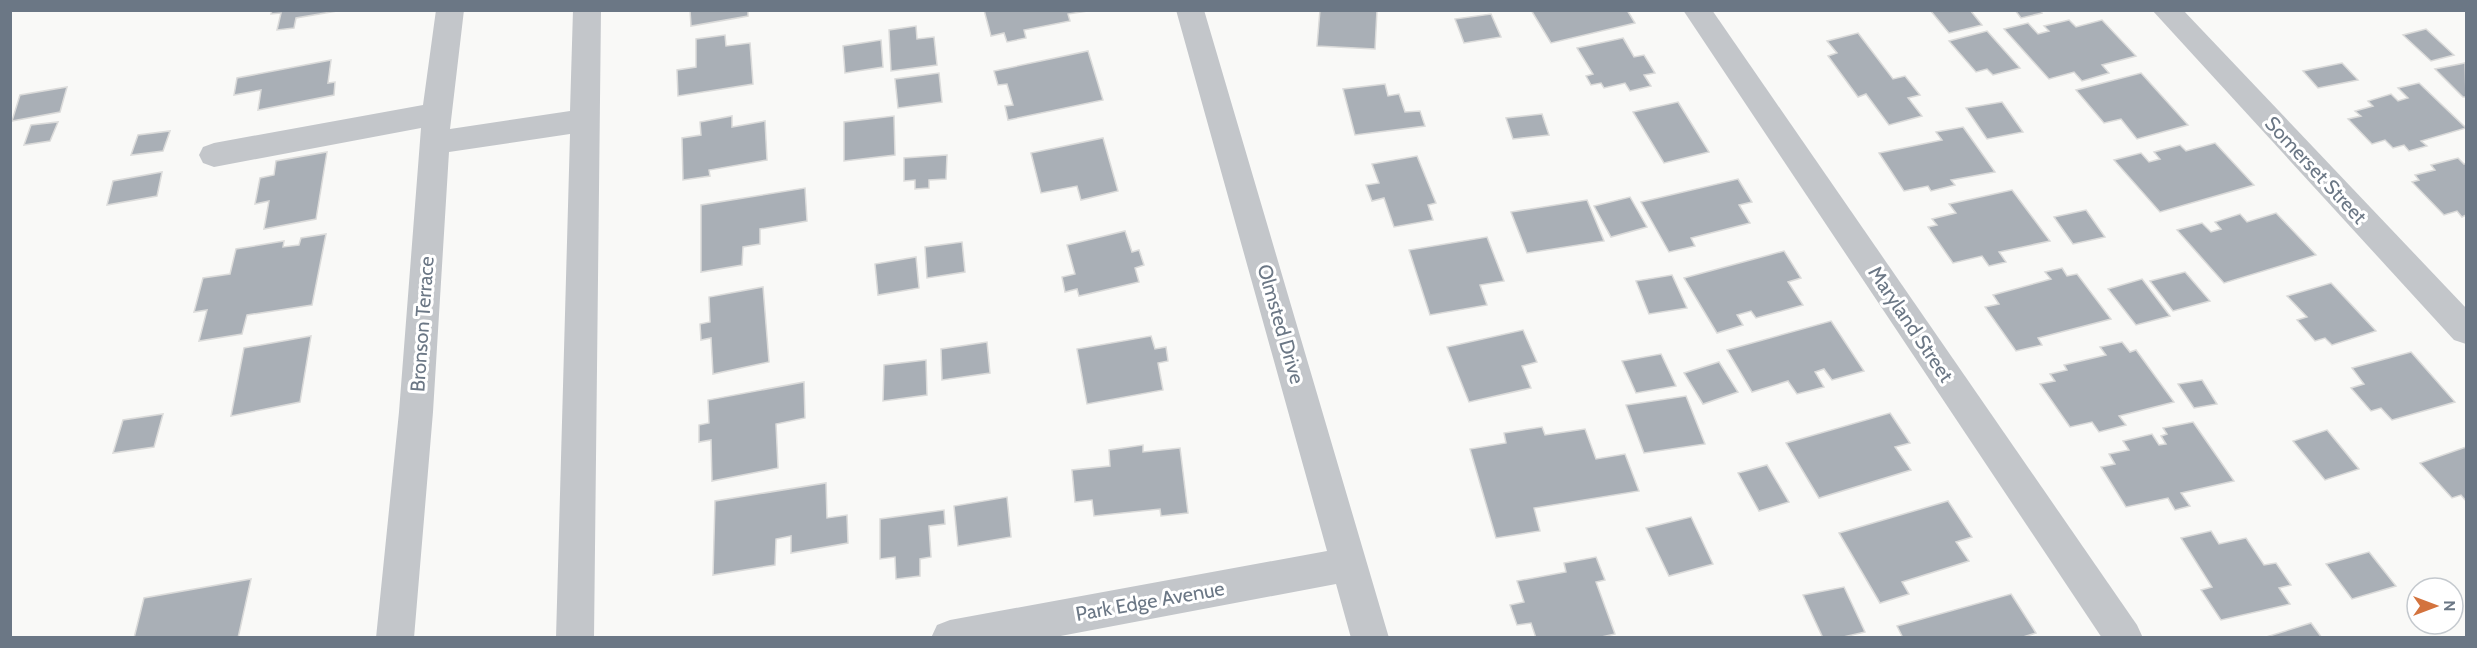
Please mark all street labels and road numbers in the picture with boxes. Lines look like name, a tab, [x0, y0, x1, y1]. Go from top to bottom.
street label: Somerset Street	[2260, 111, 2372, 229]
street label: Bronson Terrace	[405, 256, 439, 392]
street label: Olmsted Drive	[1252, 261, 1310, 387]
street label: Maryland Street	[1863, 261, 1959, 387]
street label: Park Edge Avenue	[1074, 576, 1226, 626]

